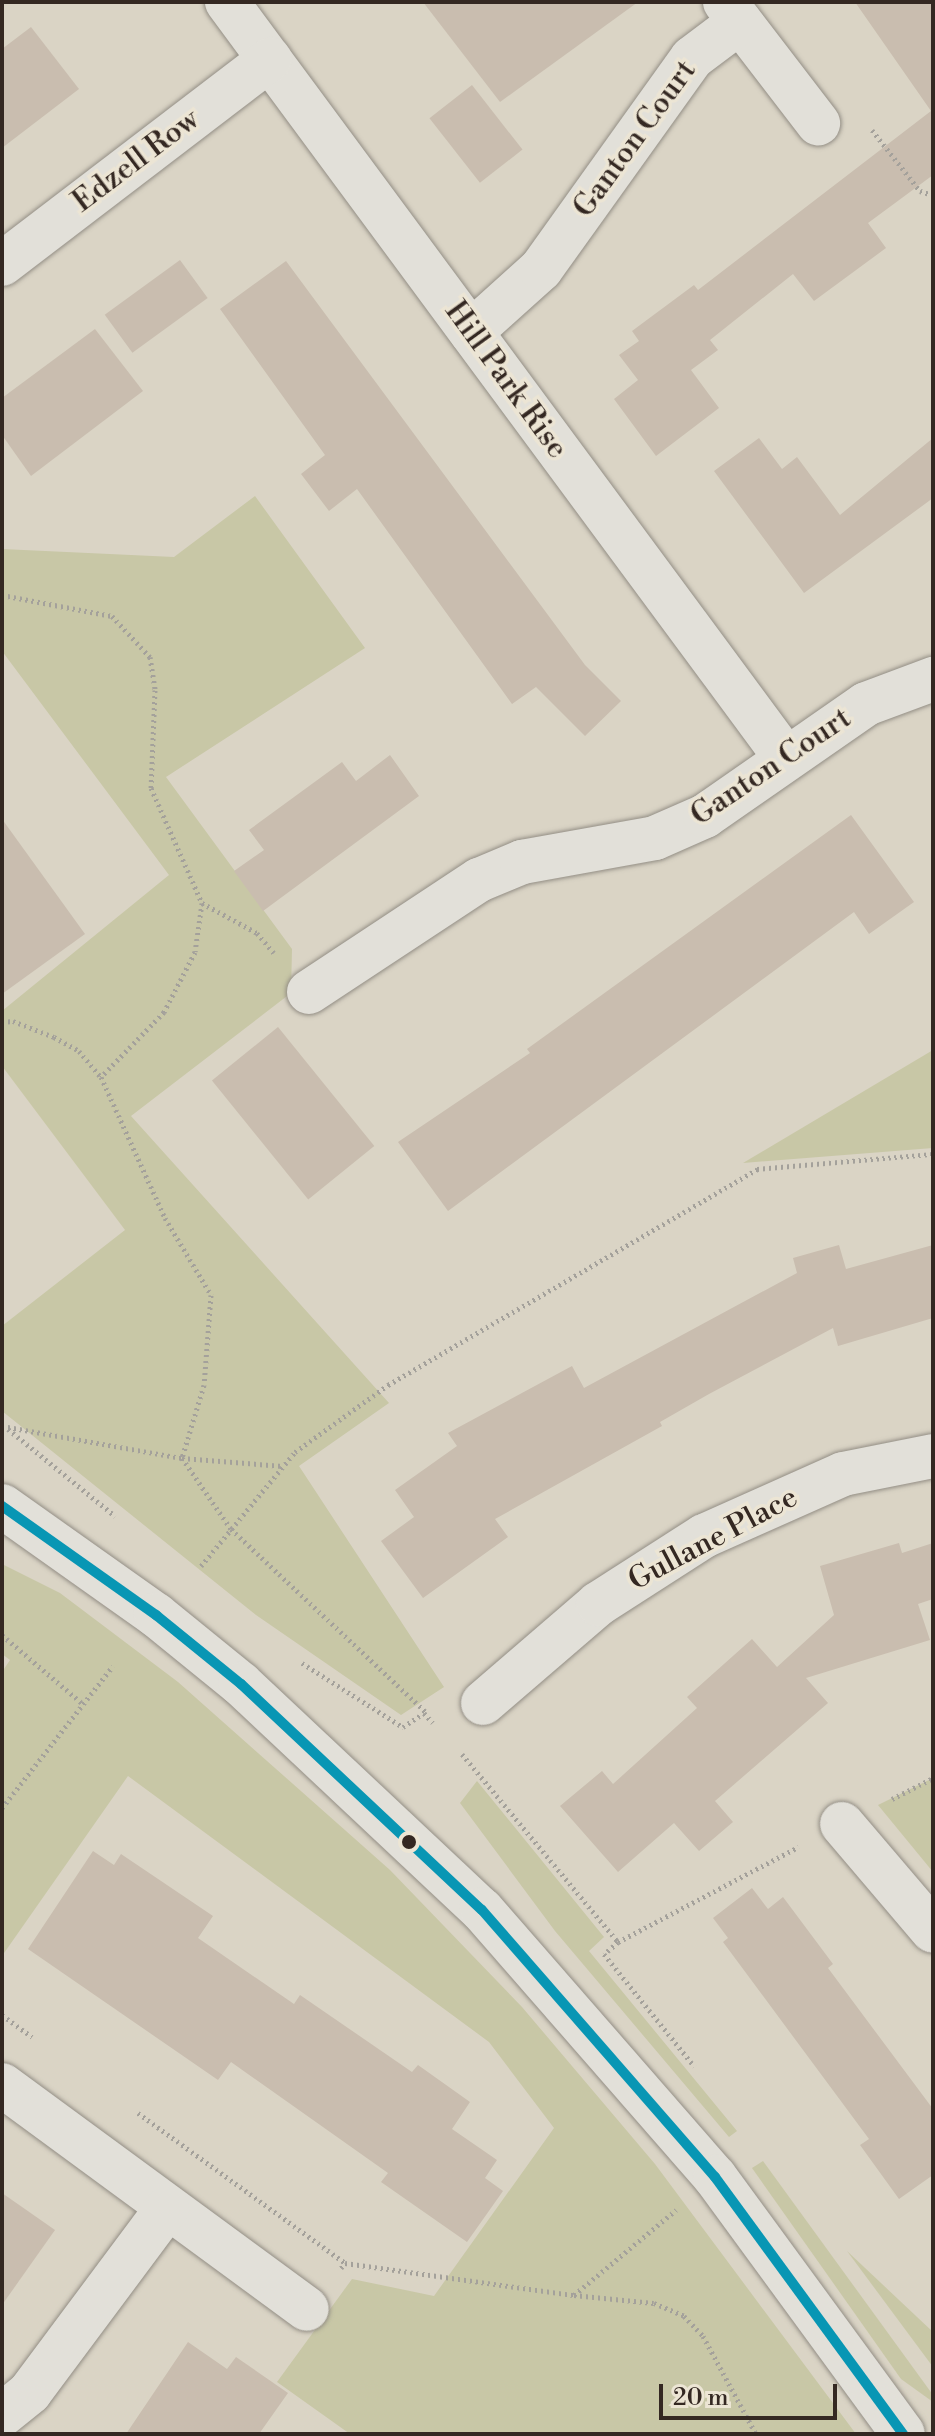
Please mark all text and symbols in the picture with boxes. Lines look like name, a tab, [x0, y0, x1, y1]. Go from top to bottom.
street label: Ganton Court	[566, 53, 704, 225]
street label: Edzell Row	[66, 102, 206, 220]
street label: Hill Park Rise	[437, 294, 575, 466]
street label: Ganton Court	[684, 700, 858, 834]
street label: Gullane Place	[622, 1479, 804, 1599]
unlabelled marker	[401, 1834, 417, 1850]
scale bar	[663, 2368, 841, 2418]
text: 20 m	[673, 2383, 729, 2413]

